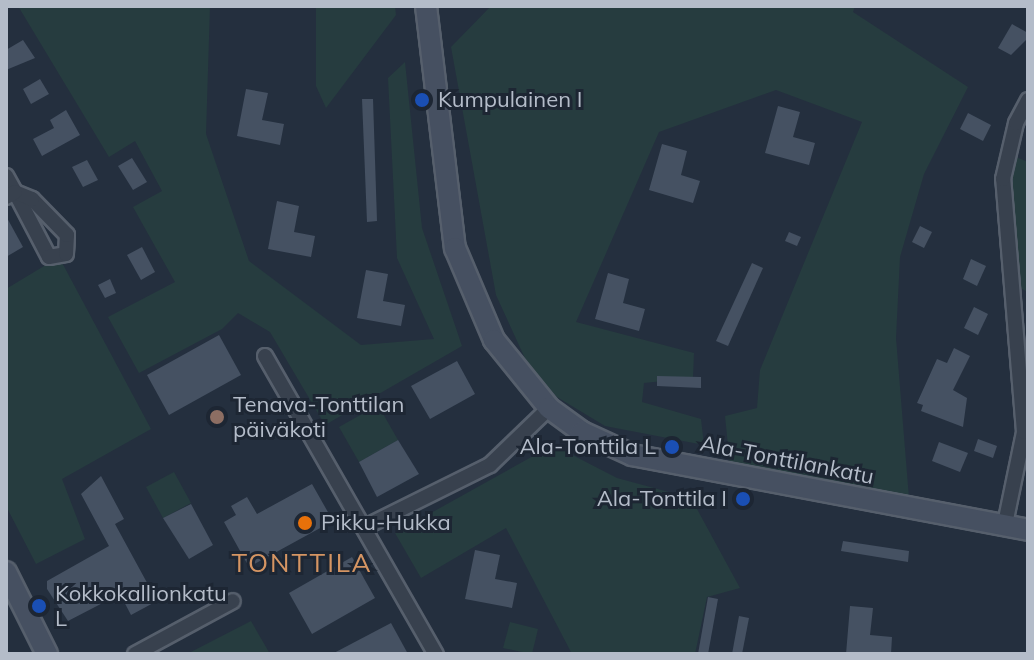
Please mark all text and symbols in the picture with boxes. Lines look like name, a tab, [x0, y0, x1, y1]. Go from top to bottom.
place label: Kumpulainen I	[438, 87, 582, 113]
marker: Kumpulainen I	[413, 91, 431, 109]
place label: Tenava-Tonttilan päiväkoti	[233, 391, 404, 442]
marker: Tenava-Tonttilan päiväkoti	[208, 408, 226, 426]
street label: Ala-Tonttilankatu	[698, 430, 876, 490]
place label: Ala-Tonttila L	[519, 434, 656, 460]
marker: Ala-Tonttila L	[663, 438, 681, 456]
place label: Ala-Tonttila I	[597, 486, 727, 512]
marker: Ala-Tonttila I	[734, 490, 752, 508]
place label: Pikku-Hukka	[321, 510, 451, 536]
marker: Pikku-Hukka	[296, 514, 314, 532]
district label: TONTTILA	[231, 547, 373, 579]
place label: Kokkokallionkatu L	[55, 580, 227, 632]
marker: Kokkokallionkatu L	[30, 597, 48, 615]

